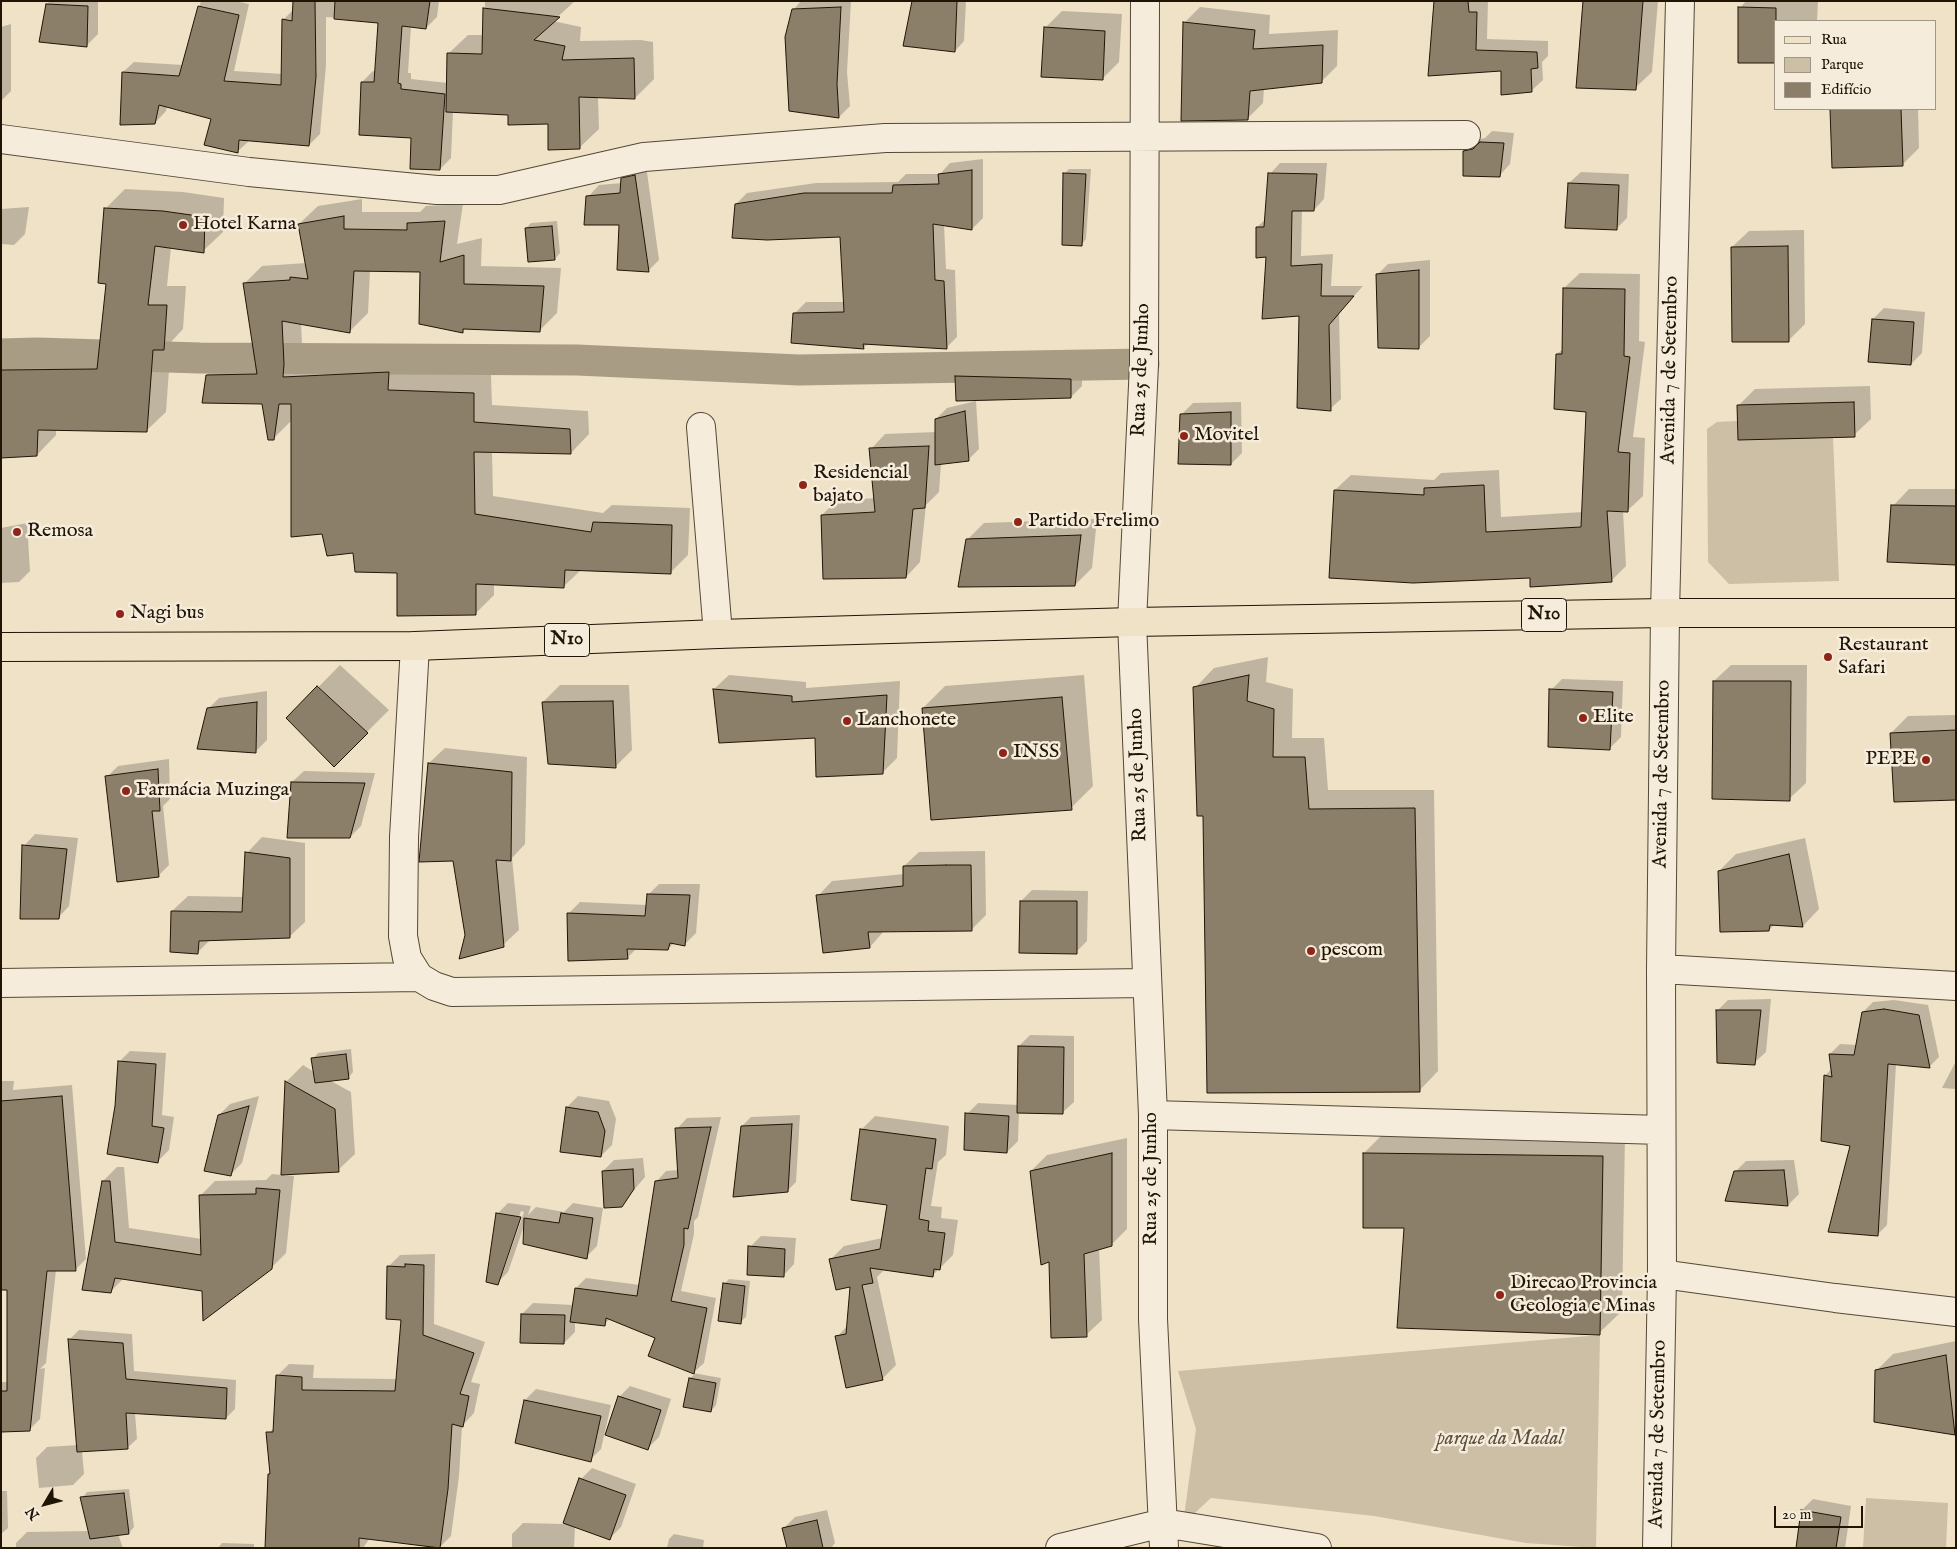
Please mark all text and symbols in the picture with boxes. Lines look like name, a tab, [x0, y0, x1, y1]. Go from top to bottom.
legend	[1774, 20, 1937, 110]
text: Rua	[1821, 30, 1847, 49]
text: Parque	[1821, 55, 1864, 74]
text: Edifício	[1821, 80, 1871, 99]
place label: Hotel Karna	[193, 213, 296, 237]
marker: Hotel Karna	[177, 219, 189, 231]
street label: Avenida 7 de Setembro	[1657, 276, 1685, 464]
street label: Rua 25 de Junho	[1128, 303, 1156, 437]
place label: Movitel	[1194, 424, 1259, 448]
marker: Movitel	[1178, 430, 1190, 442]
place label: Residencial bajato	[813, 462, 908, 509]
marker: Residencial bajato	[797, 479, 809, 491]
place label: Partido Frelimo	[1028, 510, 1159, 534]
marker: Partido Frelimo	[1012, 516, 1024, 528]
place label: Remosa	[27, 520, 93, 544]
marker: Remosa	[11, 526, 23, 538]
road number: N10	[1522, 598, 1566, 632]
place label: Nagi bus	[130, 602, 204, 626]
marker: Nagi bus	[114, 608, 126, 620]
road number: N10	[544, 624, 590, 656]
place label: Restaurant Safari	[1838, 634, 1929, 681]
marker: Restaurant Safari	[1822, 651, 1834, 663]
street label: Avenida 7 de Setembro	[1649, 680, 1677, 868]
place label: Elite	[1593, 706, 1634, 730]
street label: Rua 25 de Junho	[1125, 708, 1153, 842]
place label: Lanchonete	[857, 709, 956, 733]
marker: Elite	[1577, 712, 1589, 724]
marker: Lanchonete	[841, 715, 853, 727]
place label: INSS	[1013, 741, 1059, 765]
marker: INSS	[997, 747, 1009, 759]
place label: PEPE	[1865, 748, 1916, 772]
marker: PEPE	[1920, 754, 1932, 766]
place label: Farmácia Muzinga	[136, 779, 289, 803]
marker: Farmácia Muzinga	[120, 785, 132, 797]
place label: pescom	[1321, 939, 1383, 963]
marker: pescom	[1305, 945, 1317, 957]
street label: Rua 25 de Junho	[1140, 1112, 1164, 1246]
place label: Direcao Provincia Geologia e Minas	[1510, 1272, 1657, 1319]
marker: Direcao Provincia Geologia e Minas	[1494, 1289, 1506, 1301]
street label: Avenida 7 de Setembro	[1645, 1340, 1673, 1528]
park label: parque da Madal	[1437, 1428, 1563, 1452]
north arrow	[20, 1479, 70, 1529]
scale bar	[1777, 1496, 1866, 1528]
text: N	[22, 1503, 44, 1523]
text: 20 m	[1782, 1505, 1811, 1524]

